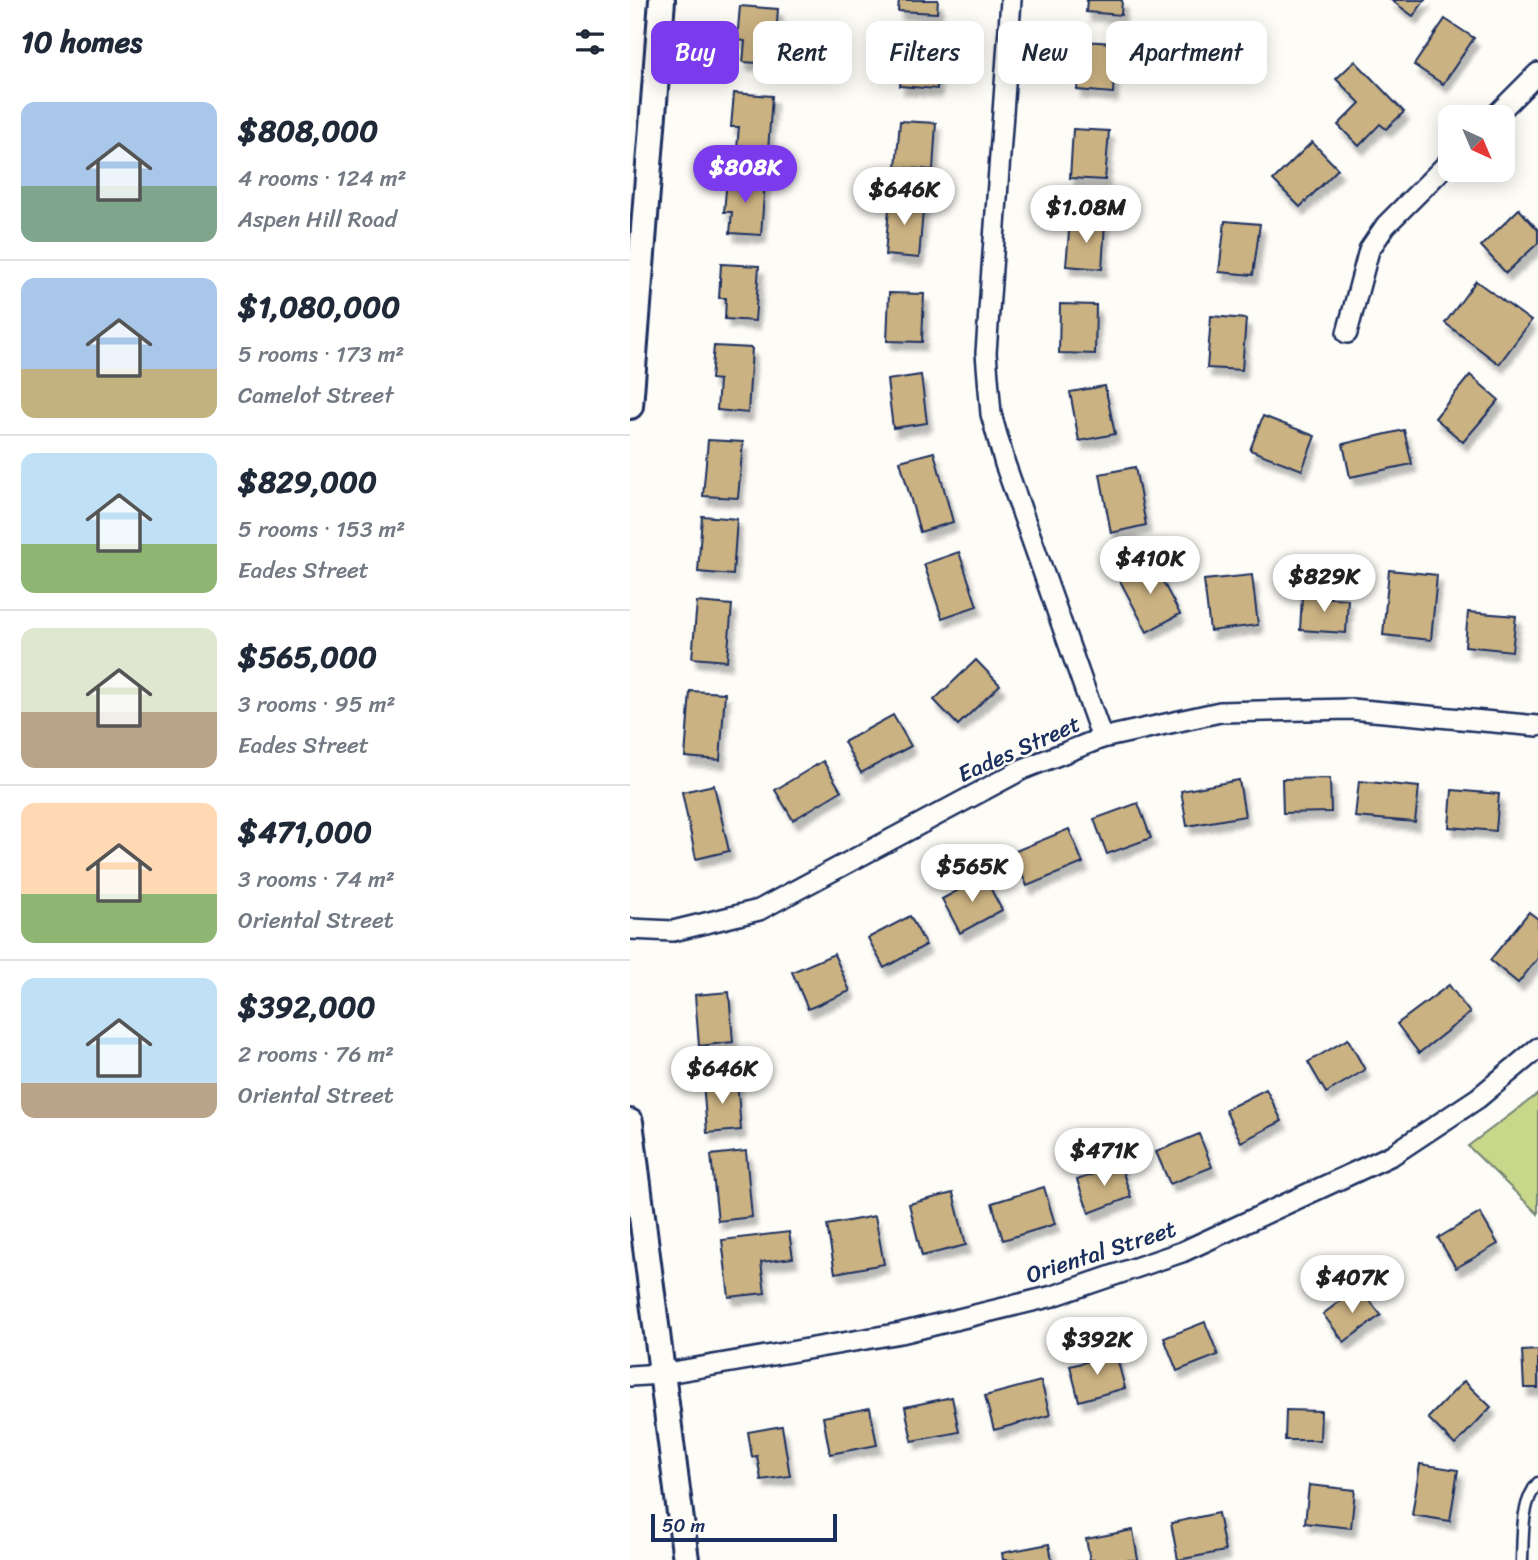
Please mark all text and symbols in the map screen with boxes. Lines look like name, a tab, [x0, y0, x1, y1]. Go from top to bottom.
text: 10 homes	[21, 15, 142, 69]
chip: Buy	[651, 21, 739, 84]
chip: Rent	[753, 21, 852, 84]
chip: Filters	[866, 21, 984, 84]
chip: New	[998, 21, 1092, 84]
chip: Apartment	[1106, 21, 1267, 84]
icon: filters	[571, 23, 609, 61]
text: $808,000	[238, 104, 378, 158]
north arrow	[1438, 105, 1516, 182]
map controls	[1438, 105, 1515, 182]
icon: home	[77, 130, 161, 214]
pin: $808K	[696, 146, 794, 205]
text: $808K	[709, 147, 781, 188]
text: 4 rooms · 124 m²	[238, 158, 407, 199]
pin: $646K	[855, 168, 953, 227]
text: $646K	[869, 169, 939, 210]
pin: $1.08M	[1029, 186, 1143, 245]
text: $1.08M	[1046, 187, 1126, 228]
text: Aspen Hill Road	[238, 199, 397, 240]
text: $1,080,000	[238, 280, 400, 334]
icon: home	[77, 306, 161, 390]
text: 5 rooms · 173 m²	[238, 334, 404, 375]
text: Camelot Street	[238, 375, 393, 416]
text: $829,000	[238, 455, 377, 509]
icon: home	[77, 481, 161, 565]
text: 5 rooms · 153 m²	[238, 509, 405, 550]
pin: $410K	[1101, 536, 1199, 596]
text: $410K	[1116, 538, 1184, 579]
text: Eades Street	[238, 550, 369, 591]
pin: $829K	[1275, 554, 1373, 614]
text: $829K	[1289, 556, 1359, 597]
text: $565,000	[238, 630, 377, 684]
icon: home	[77, 656, 161, 740]
text: 3 rooms · 95 m²	[238, 684, 395, 725]
street label: Eades Street	[951, 704, 1087, 794]
text: Eades Street	[238, 725, 369, 766]
text: $471,000	[238, 805, 372, 859]
icon: home	[77, 831, 161, 915]
pin: $565K	[923, 844, 1021, 904]
text: $565K	[937, 846, 1007, 887]
text: 3 rooms · 74 m²	[238, 859, 395, 900]
text: Oriental Street	[238, 900, 394, 941]
text: $392,000	[238, 980, 375, 1034]
icon: home	[77, 1006, 161, 1090]
text: 2 rooms · 76 m²	[238, 1034, 394, 1075]
pin: $646K	[673, 1046, 771, 1106]
text: $646K	[687, 1048, 757, 1089]
text: Oriental Street	[238, 1075, 394, 1116]
pin: $471K	[1055, 1128, 1153, 1188]
text: $471K	[1071, 1130, 1137, 1171]
street label: Oriental Street	[1021, 1208, 1181, 1296]
pin: $407K	[1303, 1256, 1401, 1315]
text: $407K	[1316, 1257, 1388, 1298]
pin: $392K	[1048, 1318, 1146, 1377]
text: $392K	[1062, 1319, 1132, 1360]
text: 50 m	[662, 1509, 705, 1542]
scale bar	[651, 1511, 836, 1543]

